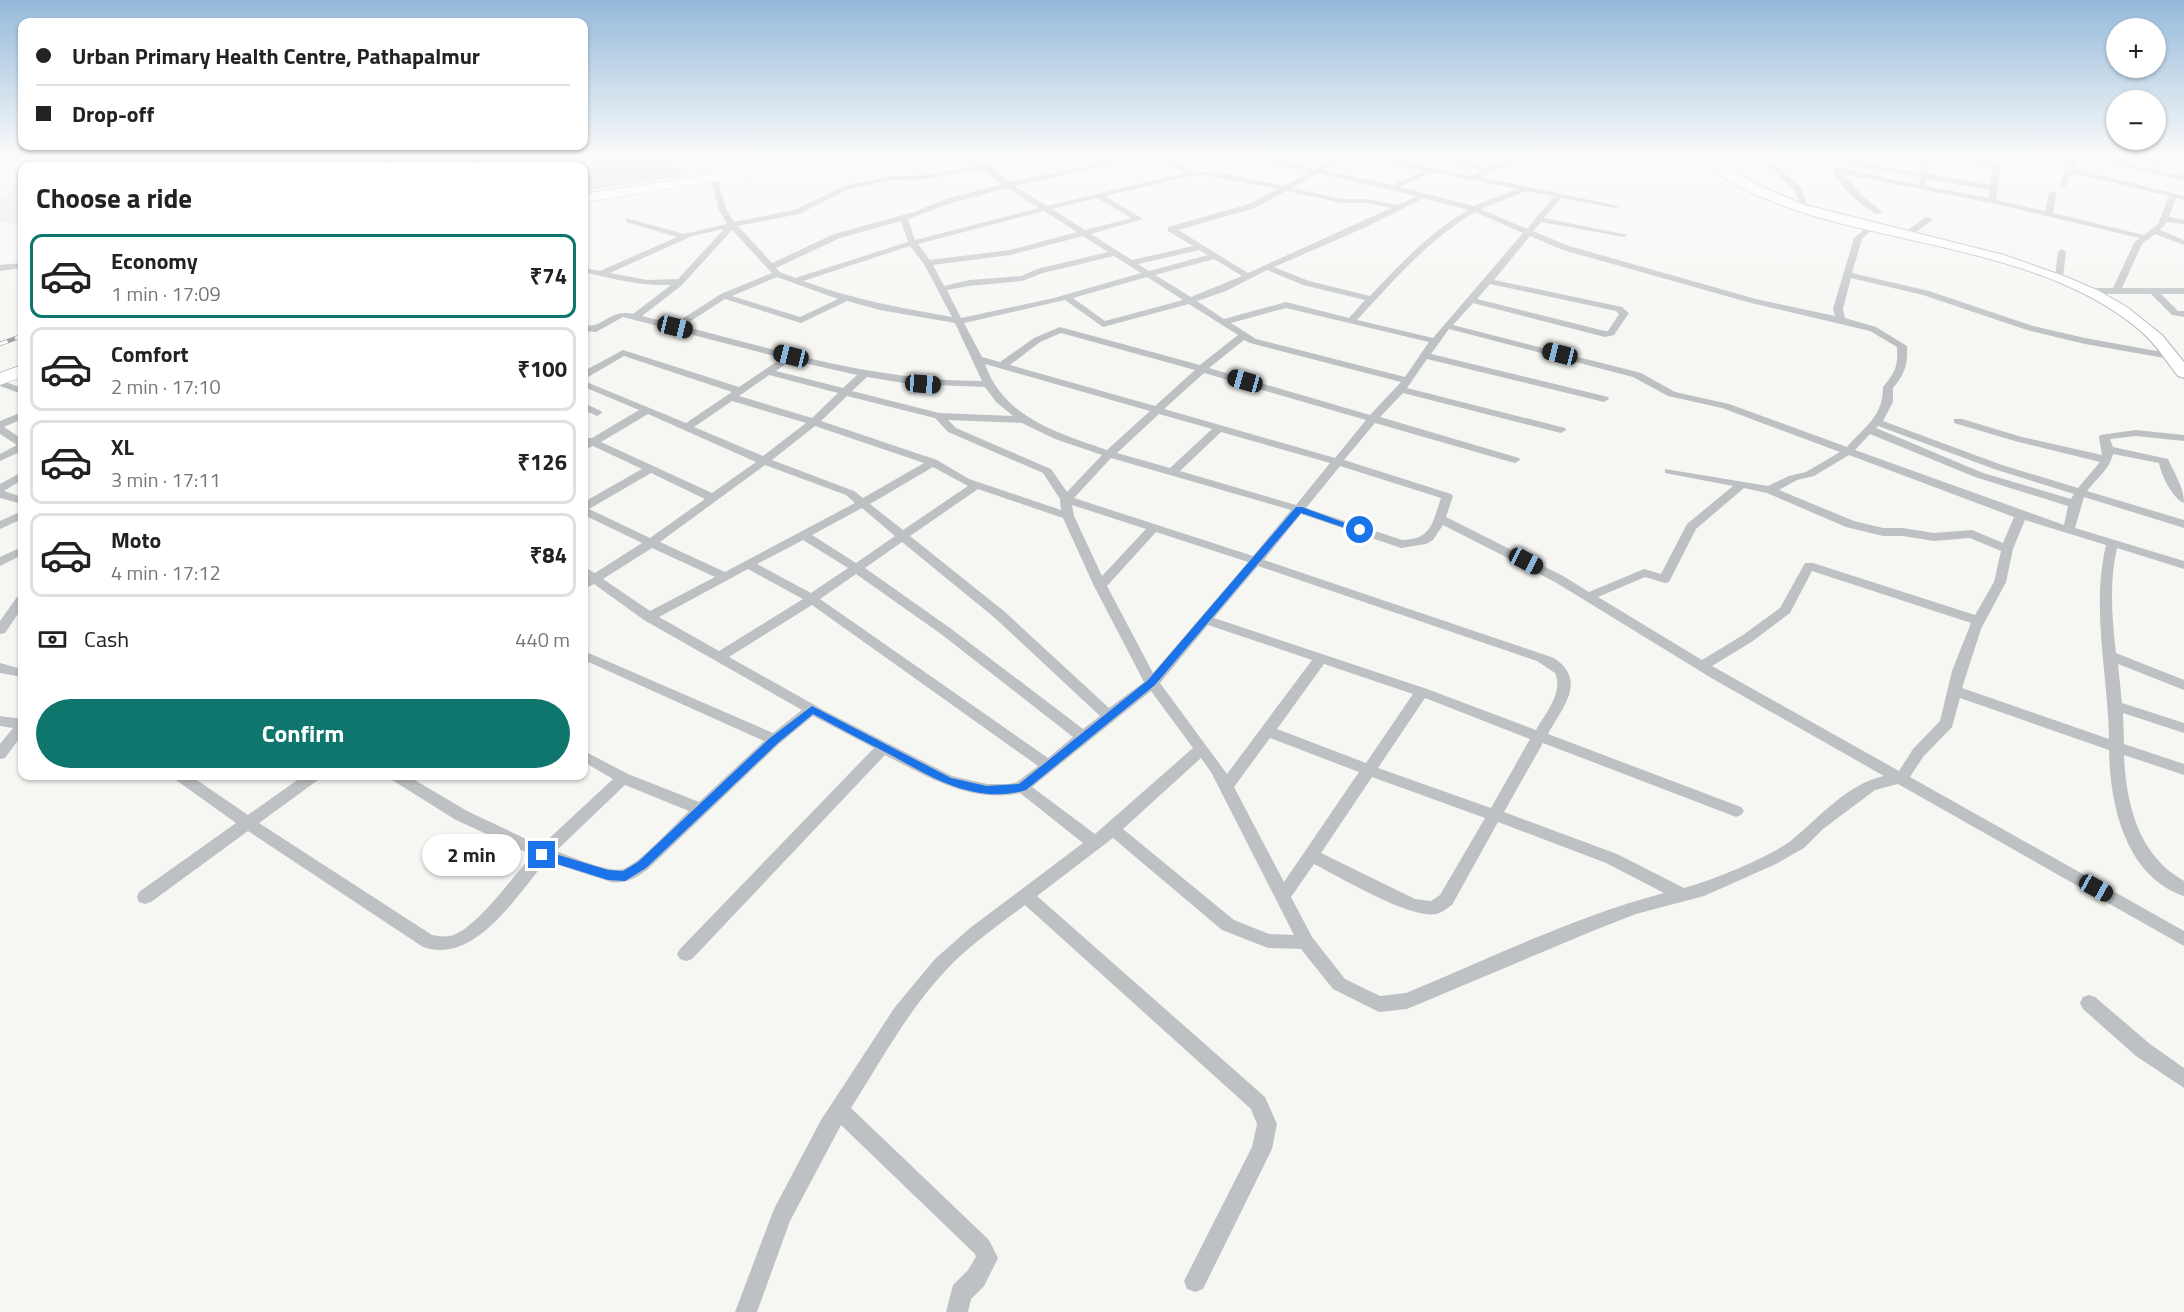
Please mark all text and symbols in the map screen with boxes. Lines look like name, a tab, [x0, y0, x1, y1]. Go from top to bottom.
map controls	[2106, 18, 2166, 150]
button: +	[2106, 18, 2166, 78]
text: Urban Primary Health Centre, Pathapalmur	[72, 39, 480, 73]
button: −	[2106, 90, 2166, 150]
text: Drop-off	[72, 97, 154, 131]
text: Choose a ride	[36, 177, 192, 218]
text: Economy	[111, 244, 198, 278]
icon: car	[39, 249, 93, 303]
text: ₹74	[530, 259, 567, 293]
text: 1 min · 17:09	[111, 278, 221, 309]
car	[655, 314, 695, 340]
text: Comfort	[111, 337, 189, 371]
car	[1540, 341, 1580, 367]
icon: car	[39, 342, 93, 396]
car	[771, 343, 811, 369]
text: ₹100	[517, 352, 567, 386]
car	[1225, 367, 1265, 395]
text: 2 min · 17:10	[111, 371, 221, 402]
car	[904, 374, 942, 394]
text: XL	[111, 430, 134, 464]
icon: car	[39, 435, 93, 489]
text: ₹126	[517, 445, 567, 479]
text: 3 min · 17:11	[111, 464, 221, 495]
route start	[1346, 516, 1373, 543]
text: Moto	[111, 523, 161, 557]
icon: car	[39, 528, 93, 582]
text: ₹84	[530, 538, 567, 572]
car	[1506, 545, 1546, 577]
text: 4 min · 17:12	[111, 557, 221, 588]
text: Cash	[84, 622, 129, 656]
icon: cash	[36, 623, 69, 656]
text: 440 m	[515, 624, 570, 655]
button: Confirm	[36, 699, 570, 768]
callout: 2 min	[422, 834, 521, 876]
text: 2 min	[447, 839, 496, 870]
route end	[528, 841, 555, 868]
car	[2076, 871, 2116, 905]

